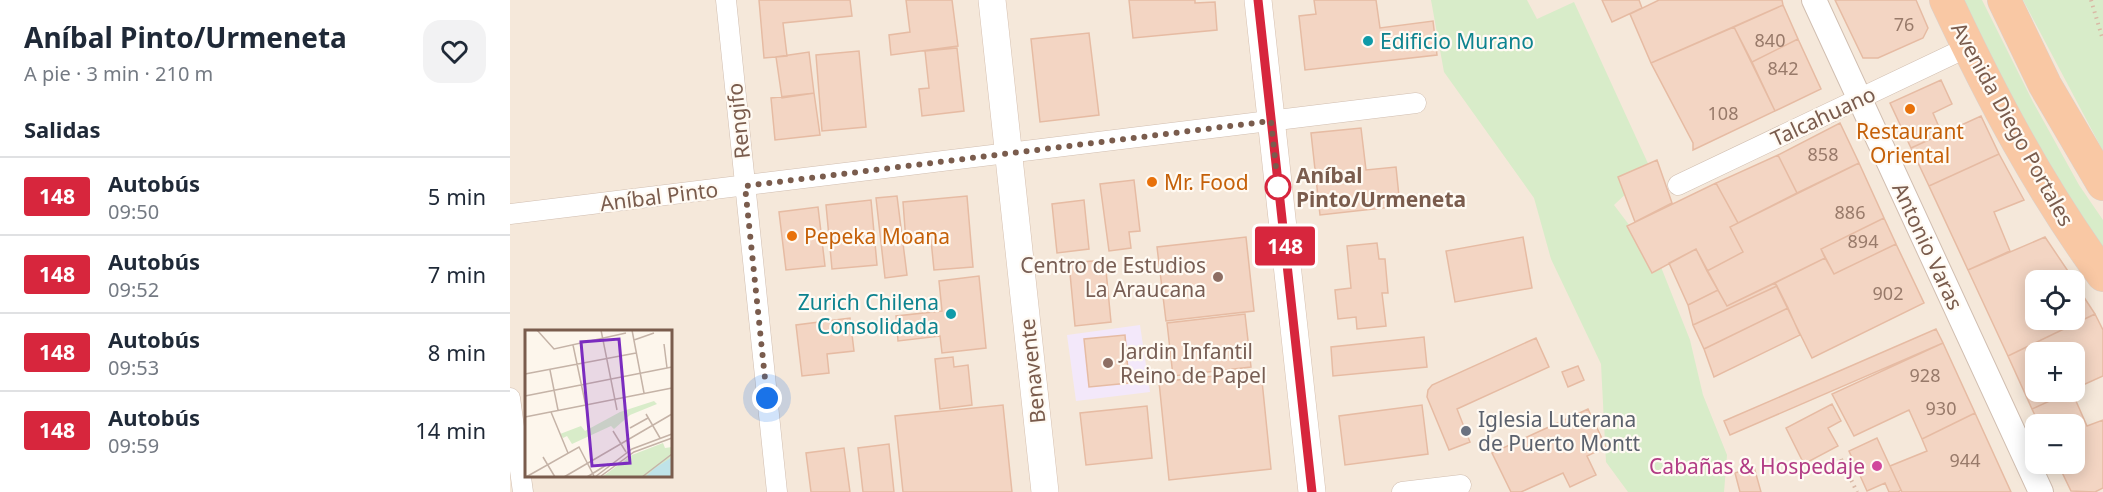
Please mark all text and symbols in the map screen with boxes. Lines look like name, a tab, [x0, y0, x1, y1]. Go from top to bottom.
house number: 76	[1894, 12, 1914, 36]
street label: Avenida Diego Portales	[1945, 17, 2081, 231]
text: Aníbal Pinto/Urmeneta	[24, 18, 347, 56]
button: heart	[423, 20, 486, 83]
place label: Edificio Murano	[1380, 27, 1534, 55]
house number: 840	[1755, 28, 1785, 52]
marker: Edificio Murano	[1361, 34, 1375, 48]
house number: 842	[1768, 56, 1798, 80]
text: A pie · 3 min · 210 m	[24, 60, 213, 87]
street label: Talcahuano	[1766, 80, 1880, 152]
street label: Rengifo	[720, 82, 756, 160]
house number: 108	[1708, 101, 1738, 125]
marker: Restaurant Oriental	[1903, 102, 1917, 116]
text: Salidas	[24, 114, 101, 144]
place label: Restaurant Oriental	[1856, 117, 1964, 169]
house number: 858	[1808, 142, 1838, 166]
place label: Aníbal Pinto/Urmeneta	[1296, 161, 1466, 213]
text: Autobús	[108, 168, 200, 198]
place label: Mr. Food	[1164, 168, 1249, 196]
marker: Aníbal Pinto/Urmeneta	[1265, 174, 1291, 200]
street label: Aníbal Pinto	[598, 175, 720, 217]
marker: Mr. Food	[1145, 175, 1159, 189]
street label: Antonio Varas	[1886, 178, 1970, 314]
text: 5 min	[428, 181, 486, 211]
text: 148	[39, 182, 75, 210]
text: 09:50	[108, 198, 159, 225]
house number: 886	[1835, 200, 1865, 224]
place label: Pepeka Moana	[804, 222, 950, 250]
line badge: 148	[1250, 226, 1320, 266]
marker: Pepeka Moana	[785, 229, 799, 243]
house number: 894	[1848, 229, 1878, 253]
text: 148	[1267, 232, 1303, 260]
text: Autobús	[108, 246, 200, 276]
place label: Centro de Estudios La Araucana	[1020, 251, 1206, 303]
text: 7 min	[428, 259, 486, 289]
text: 148	[39, 260, 75, 288]
marker: Centro de Estudios La Araucana	[1211, 270, 1225, 284]
map controls	[2025, 270, 2085, 474]
button: locate	[2025, 270, 2085, 330]
text: 09:52	[108, 276, 159, 303]
house number: 902	[1873, 281, 1903, 305]
place label: Zurich Chilena Consolidada	[798, 288, 939, 340]
marker: Zurich Chilena Consolidada	[944, 307, 958, 321]
street label: Benavente	[1013, 317, 1051, 425]
text: Autobús	[108, 324, 200, 354]
inset map	[525, 330, 672, 477]
text: 8 min	[428, 337, 486, 367]
place label: Jardin Infantil Reino de Papel	[1118, 337, 1266, 389]
text: 148	[39, 338, 75, 366]
button: +	[2025, 342, 2085, 402]
text: 09:53	[108, 354, 159, 381]
marker: Jardin Infantil Reino de Papel	[1101, 356, 1115, 370]
house number: 928	[1910, 363, 1940, 387]
your location	[752, 383, 782, 413]
house number: 930	[1926, 396, 1956, 420]
text: Autobús	[108, 402, 200, 432]
place label: Iglesia Luterana de Puerto Montt	[1478, 405, 1640, 457]
button: −	[2025, 414, 2085, 474]
text: 14 min	[415, 415, 486, 445]
text: 148	[39, 416, 75, 444]
marker: Iglesia Luterana de Puerto Montt	[1459, 424, 1473, 438]
text: 09:59	[108, 432, 159, 459]
house number: 944	[1950, 448, 1980, 472]
place label: Cabañas & Hospedaje	[1649, 452, 1865, 480]
marker: Cabañas & Hospedaje	[1870, 459, 1884, 473]

